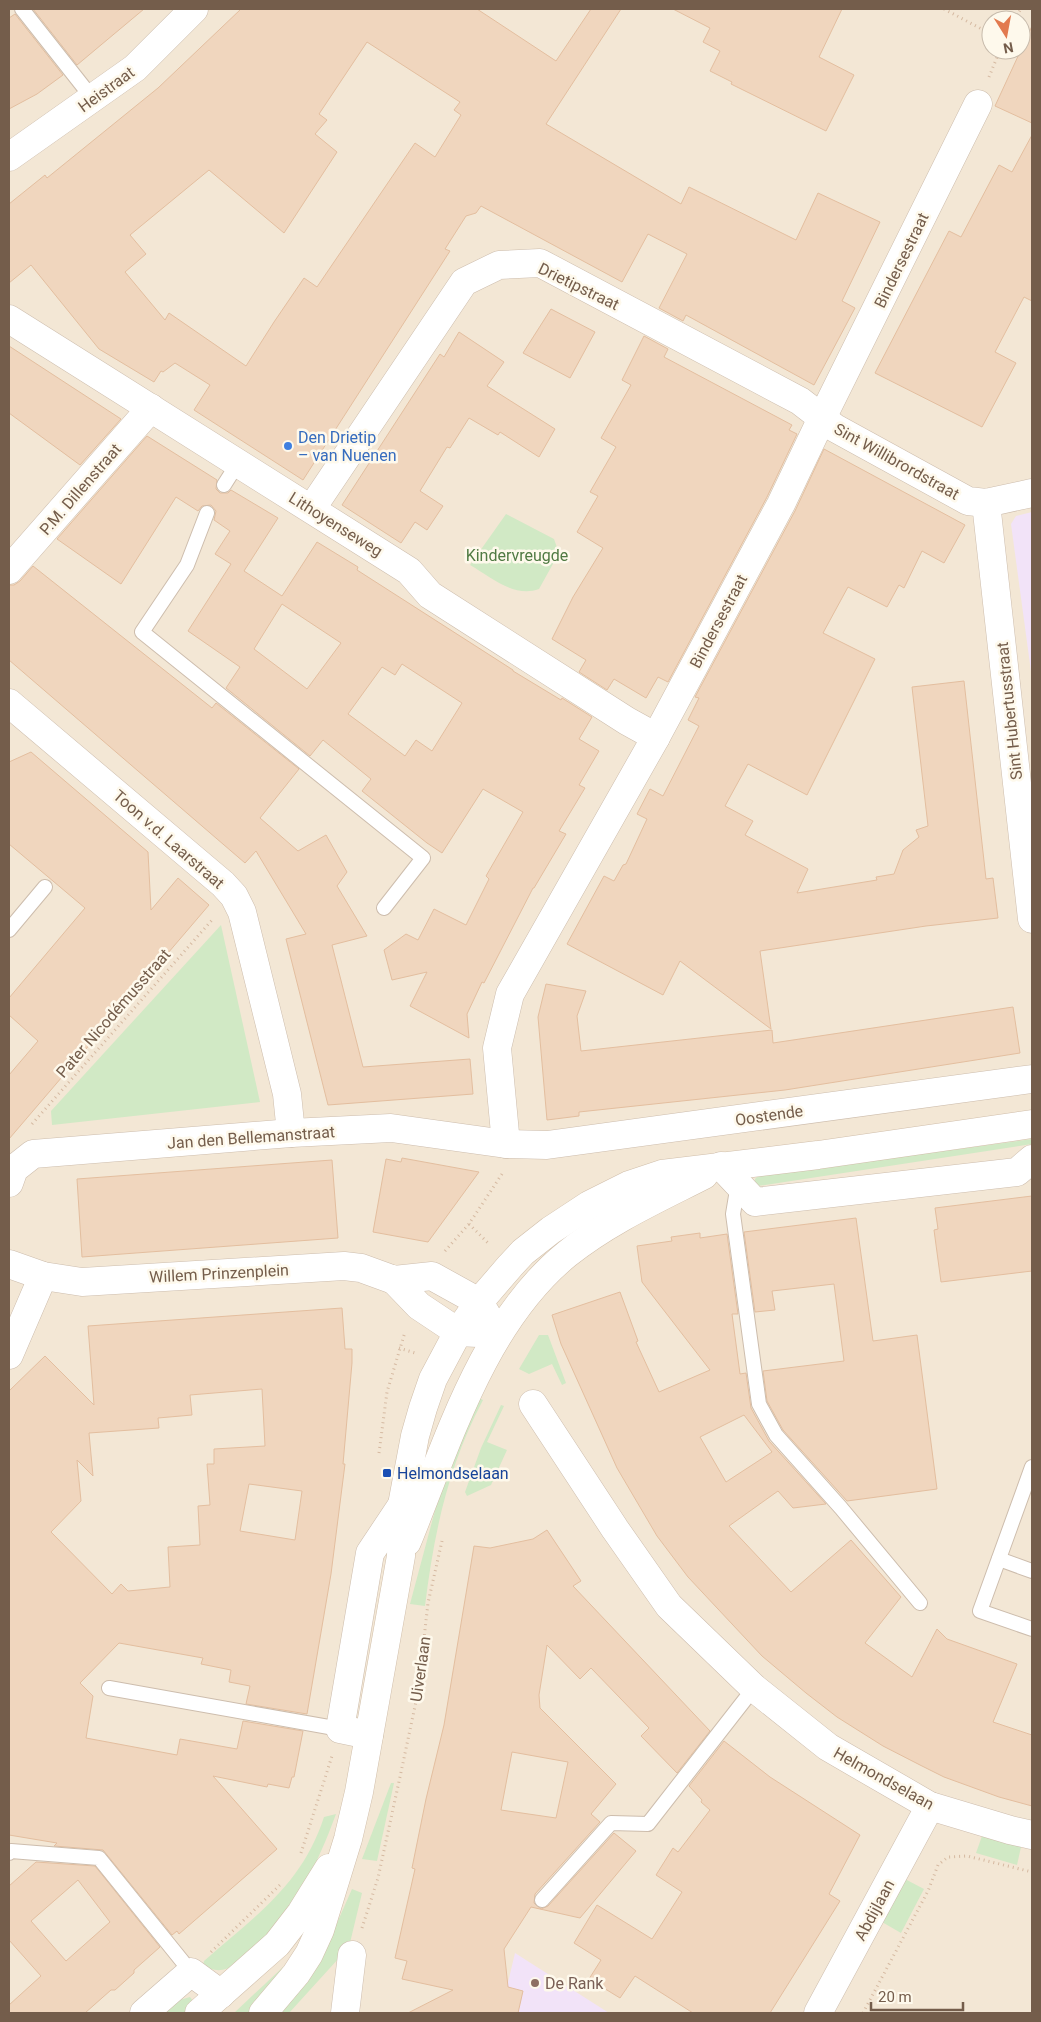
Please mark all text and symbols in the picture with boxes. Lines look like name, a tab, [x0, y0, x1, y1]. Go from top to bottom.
north arrow	[981, 10, 1031, 60]
text: N	[1002, 39, 1015, 57]
street label: Heistraat	[74, 63, 138, 116]
street label: Bindersestraat	[870, 209, 933, 311]
street label: Drietipstraat	[535, 259, 622, 314]
street label: Sint Willibrordstraat	[831, 419, 963, 504]
place label: Den Drietip – van Nuenen	[298, 428, 396, 465]
street label: P.M. Dillenstraat	[36, 440, 125, 539]
marker: Den Drietip – van Nuenen	[282, 440, 294, 452]
street label: Lithoyenseweg	[286, 488, 386, 561]
park label: Kindervreugde	[466, 546, 568, 565]
street label: Bindersestraat	[686, 571, 751, 671]
street label: Sint Hubertusstraat	[993, 641, 1026, 781]
street label: Toon v.d. Laarstraat	[109, 786, 228, 893]
street label: Pater Nicodémusstraat	[52, 945, 175, 1082]
street label: Oostende	[734, 1101, 804, 1130]
street label: Jan den Bellemanstraat	[166, 1122, 336, 1153]
street label: Willem Prinzenplein	[149, 1260, 289, 1287]
place label: Helmondselaan	[397, 1464, 509, 1483]
marker: Helmondselaan	[381, 1467, 393, 1479]
street label: Uiverlaan	[406, 1635, 434, 1703]
street label: Helmondselaan	[830, 1743, 937, 1814]
street label: Abdijlaan	[850, 1877, 898, 1944]
place label: De Rank	[545, 1974, 604, 1993]
marker: De Rank	[529, 1977, 541, 1989]
scale bar	[871, 1980, 964, 2012]
text: 20 m	[878, 1988, 912, 2006]

